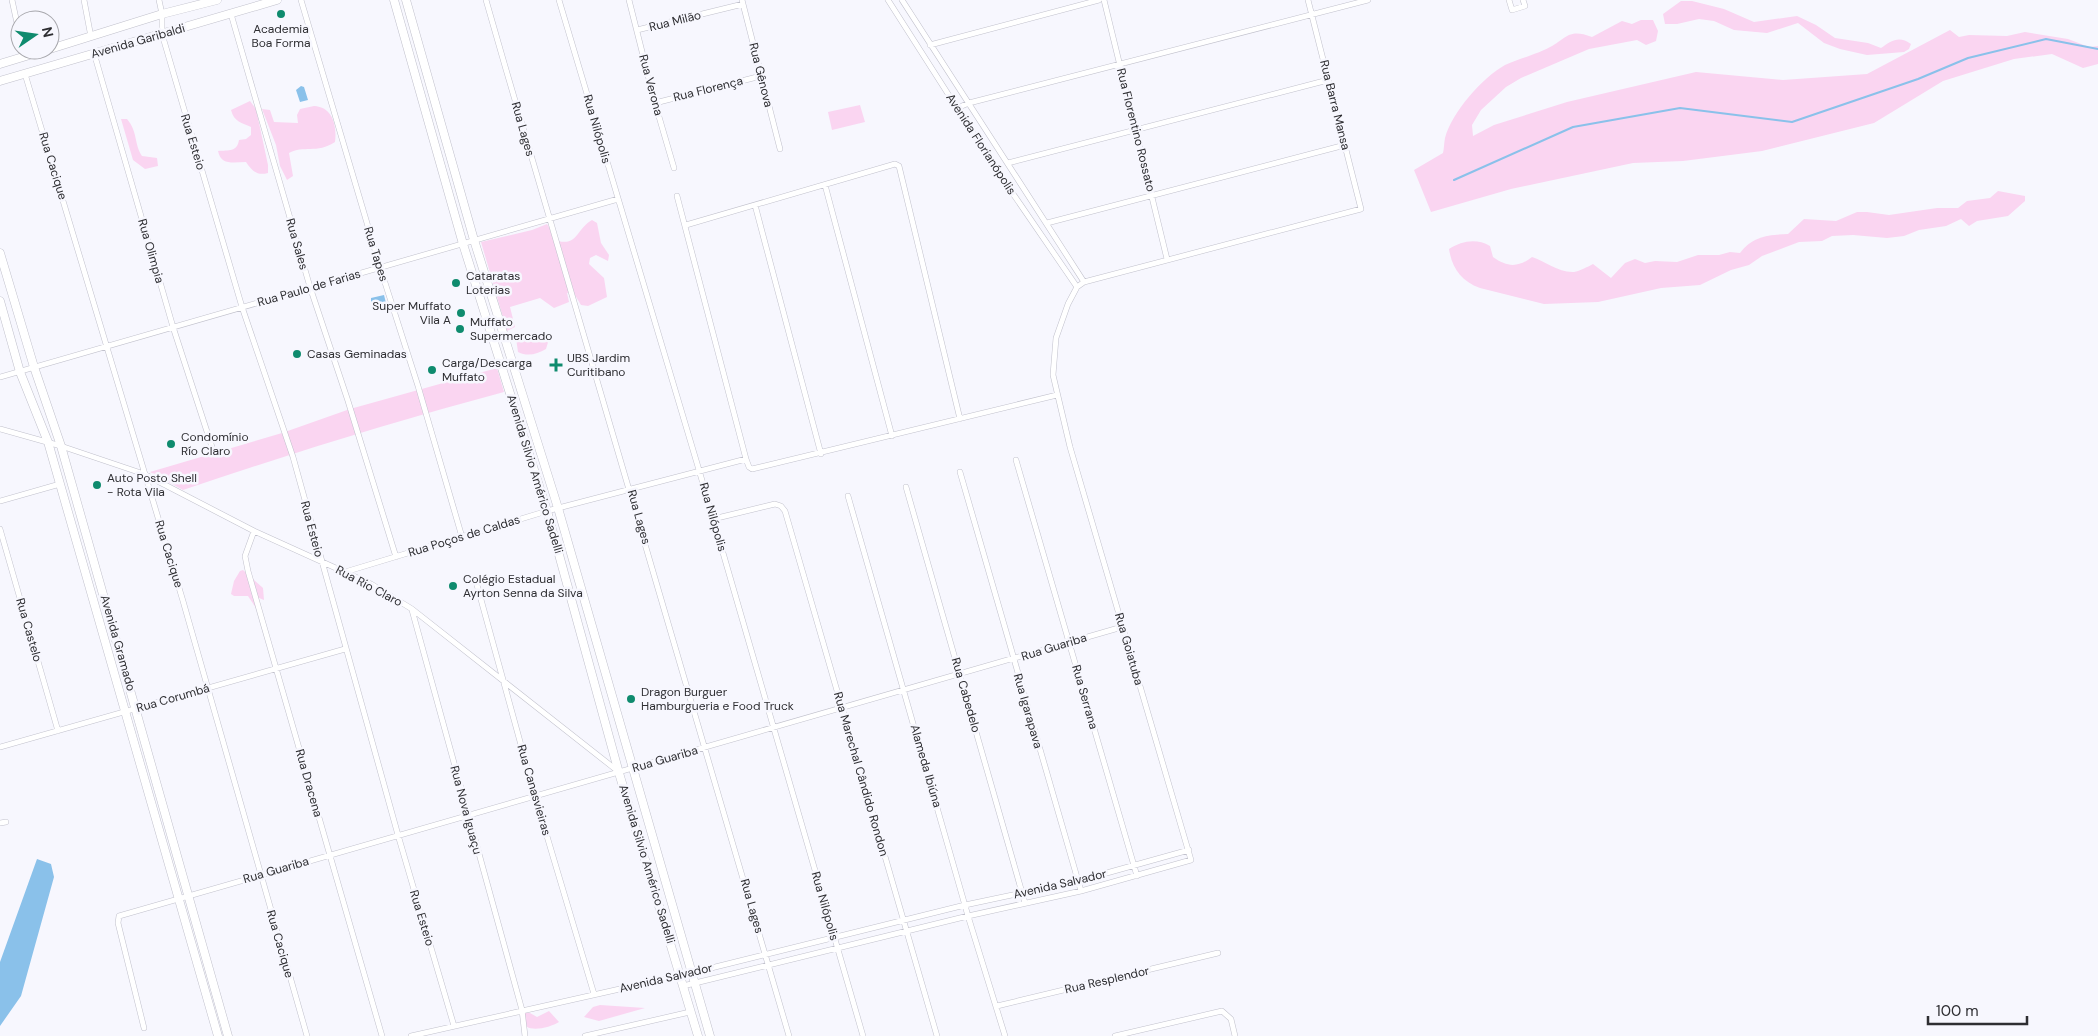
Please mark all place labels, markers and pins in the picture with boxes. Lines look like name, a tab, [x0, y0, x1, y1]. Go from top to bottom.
marker: Academia Boa Forma	[275, 8, 287, 20]
place label: Academia Boa Forma	[251, 21, 311, 51]
place label: Cataratas Loterias	[466, 268, 520, 298]
marker: Cataratas Loterias	[450, 277, 462, 289]
place label: Super Muffato Vila A	[372, 298, 451, 328]
marker: Super Muffato Vila A	[455, 307, 467, 319]
place label: Muffato Supermercado	[470, 314, 552, 344]
marker: Muffato Supermercado	[454, 323, 466, 335]
place label: Casas Geminadas	[307, 346, 407, 362]
marker: Casas Geminadas	[291, 348, 303, 360]
place label: UBS Jardim Curitibano	[567, 350, 630, 380]
place label: Carga/Descarga Muffato	[442, 355, 532, 385]
marker: UBS Jardim Curitibano	[549, 358, 563, 372]
marker: Carga/Descarga Muffato	[426, 364, 438, 376]
place label: Condomínio Río Claro	[181, 429, 249, 459]
marker: Condomínio Río Claro	[165, 438, 177, 450]
place label: Auto Posto Shell - Rota Vila	[107, 470, 197, 500]
marker: Auto Posto Shell - Rota Vila	[91, 479, 103, 491]
place label: Colégio Estadual Ayrton Senna da Silva	[463, 571, 583, 601]
marker: Colégio Estadual Ayrton Senna da Silva	[447, 580, 459, 592]
place label: Dragon Burguer Hamburgueria e Food Truck	[641, 684, 794, 714]
marker: Dragon Burguer Hamburgueria e Food Truck	[625, 693, 637, 705]

